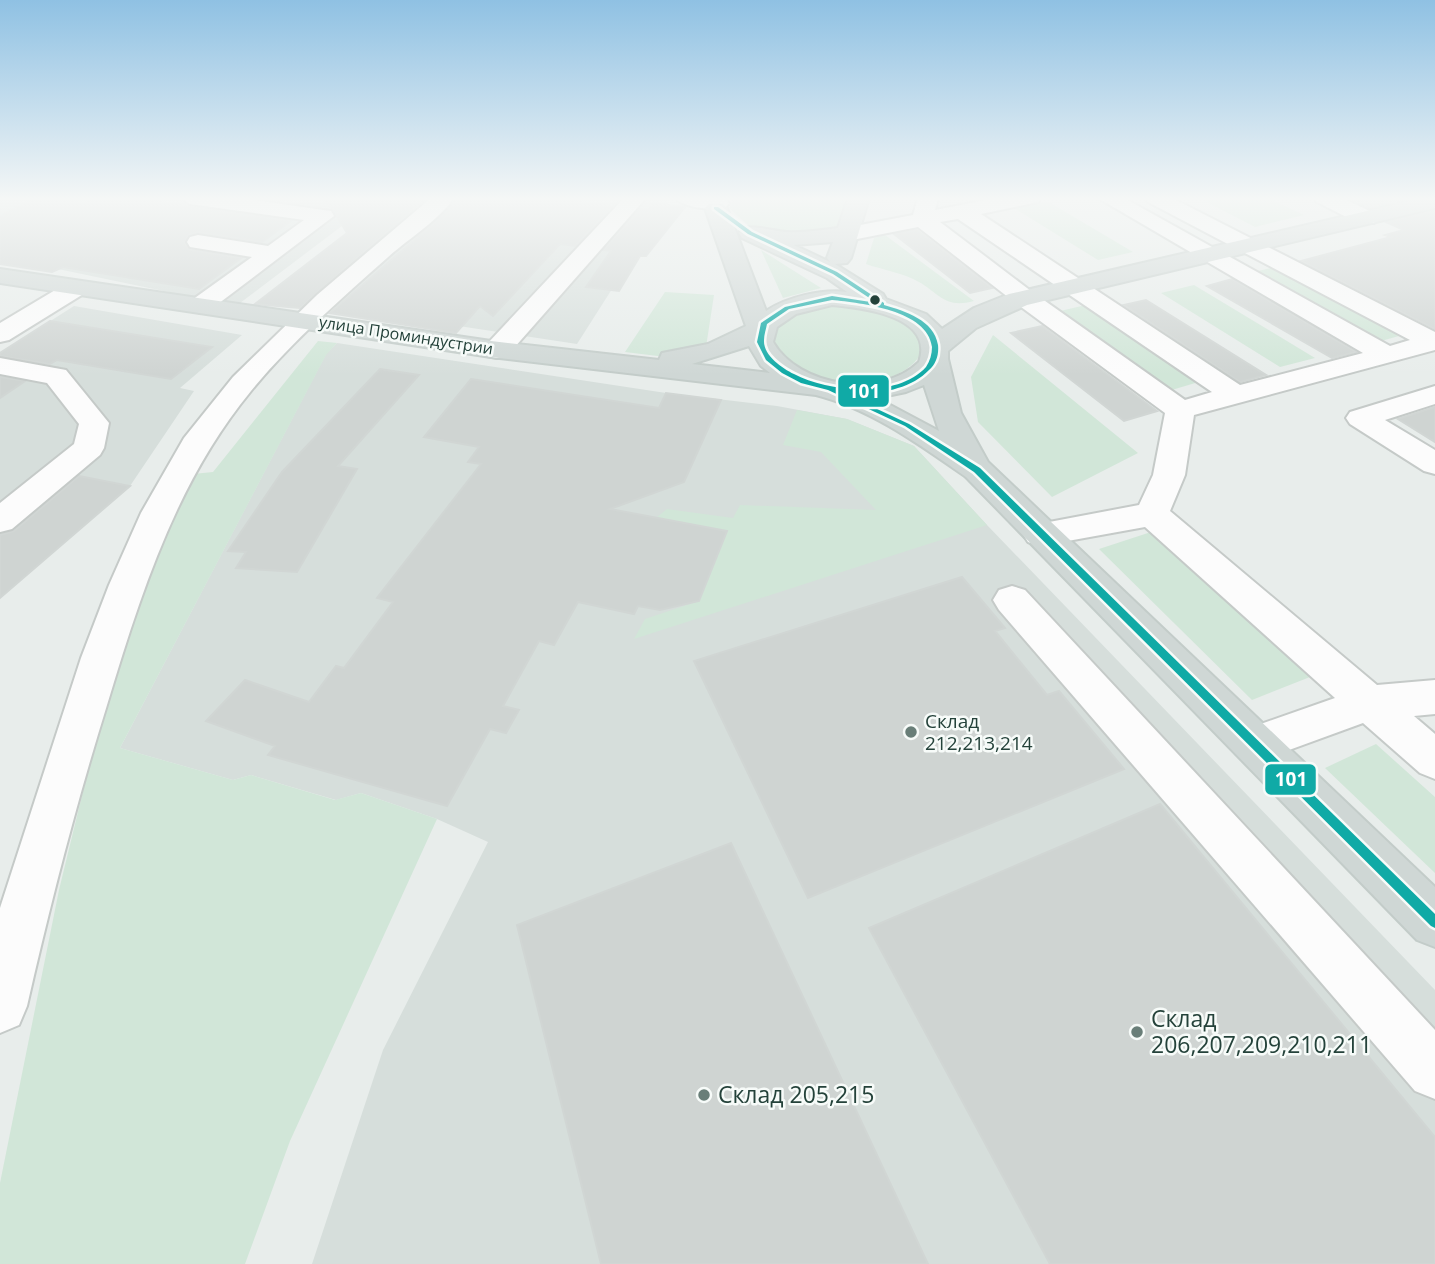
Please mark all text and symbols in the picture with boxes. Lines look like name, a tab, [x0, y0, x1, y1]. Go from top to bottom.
unlabelled marker	[868, 293, 882, 307]
street label: улица Проминдустрии	[317, 310, 495, 360]
line badge: 101	[837, 374, 890, 408]
text: 101	[848, 378, 880, 404]
place label: Склад 212,213,214	[925, 708, 1033, 756]
marker: Склад 212,213,214	[903, 724, 919, 740]
line badge: 101	[1264, 763, 1317, 796]
text: 101	[1275, 766, 1307, 792]
place label: Склад 206,207,209,210,211	[1151, 1002, 1372, 1060]
marker: Склад 206,207,209,210,211	[1129, 1024, 1145, 1040]
place label: Склад 205,215	[718, 1078, 874, 1110]
marker: Склад 205,215	[696, 1087, 712, 1103]

